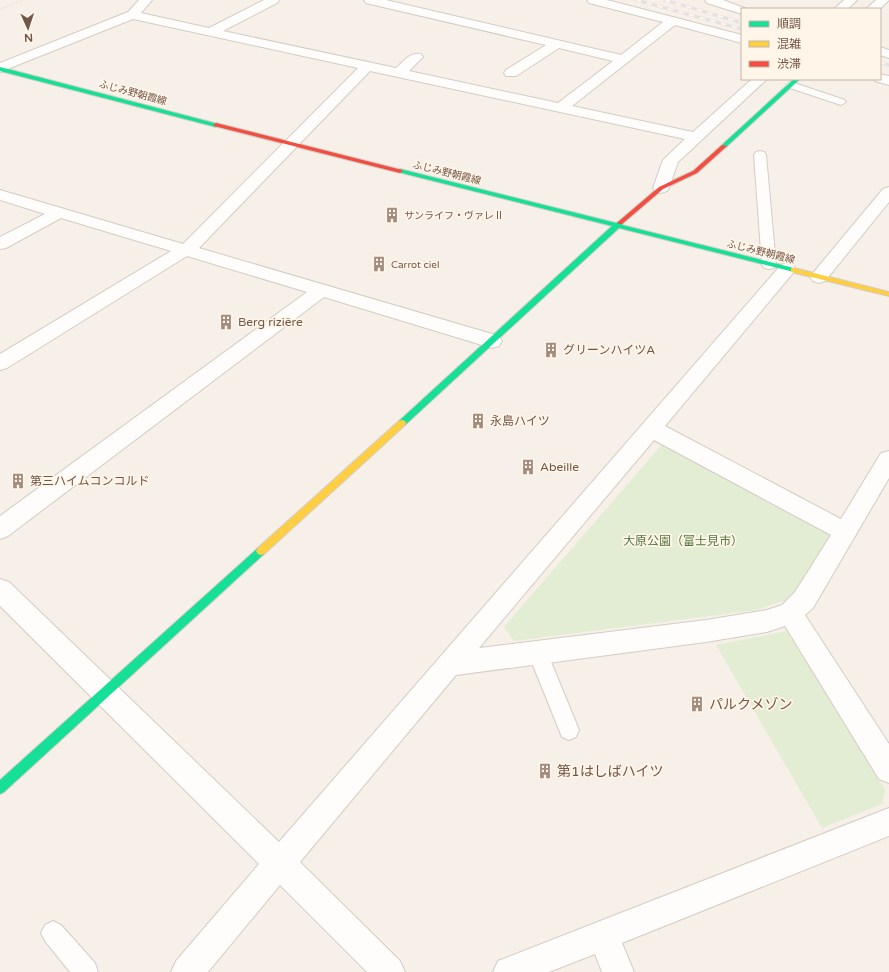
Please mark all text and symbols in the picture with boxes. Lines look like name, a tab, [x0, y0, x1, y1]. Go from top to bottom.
north arrow	[8, 8, 48, 48]
legend	[741, 8, 881, 80]
text: 順調	[777, 17, 801, 31]
text: N	[24, 31, 33, 44]
text: 混雑	[777, 37, 801, 51]
text: 渋滞	[777, 57, 801, 71]
street label: ふじみ野朝霞線	[97, 78, 168, 108]
street label: ふじみ野朝霞線	[411, 159, 482, 187]
building icon: サンライフ・ヴァレⅡ	[383, 206, 401, 224]
place label: サンライフ・ヴァレⅡ	[404, 210, 504, 222]
street label: ふじみ野朝霞線	[725, 238, 796, 266]
building icon: Carrot ciel	[370, 255, 388, 273]
place label: Carrot ciel	[391, 259, 440, 271]
building icon: Berg riziēre	[217, 313, 235, 331]
place label: Berg riziēre	[238, 315, 303, 329]
building icon: グリーンハイツA	[542, 341, 560, 359]
place label: グリーンハイツA	[563, 343, 655, 357]
building icon: 永島ハイツ	[469, 412, 487, 430]
place label: 永島ハイツ	[490, 414, 550, 428]
building icon: Abeille	[519, 458, 537, 476]
place label: Abeille	[540, 460, 579, 474]
building icon: 第三ハイムコンコルド	[9, 472, 27, 490]
place label: 第三ハイムコンコルド	[30, 474, 150, 488]
park label: 大原公園（富士見市）	[623, 534, 743, 548]
building icon: パルクメゾン	[688, 695, 706, 713]
place label: パルクメゾン	[709, 696, 792, 713]
building icon: 第1はしばハイツ	[536, 762, 554, 780]
place label: 第1はしばハイツ	[557, 763, 664, 780]

